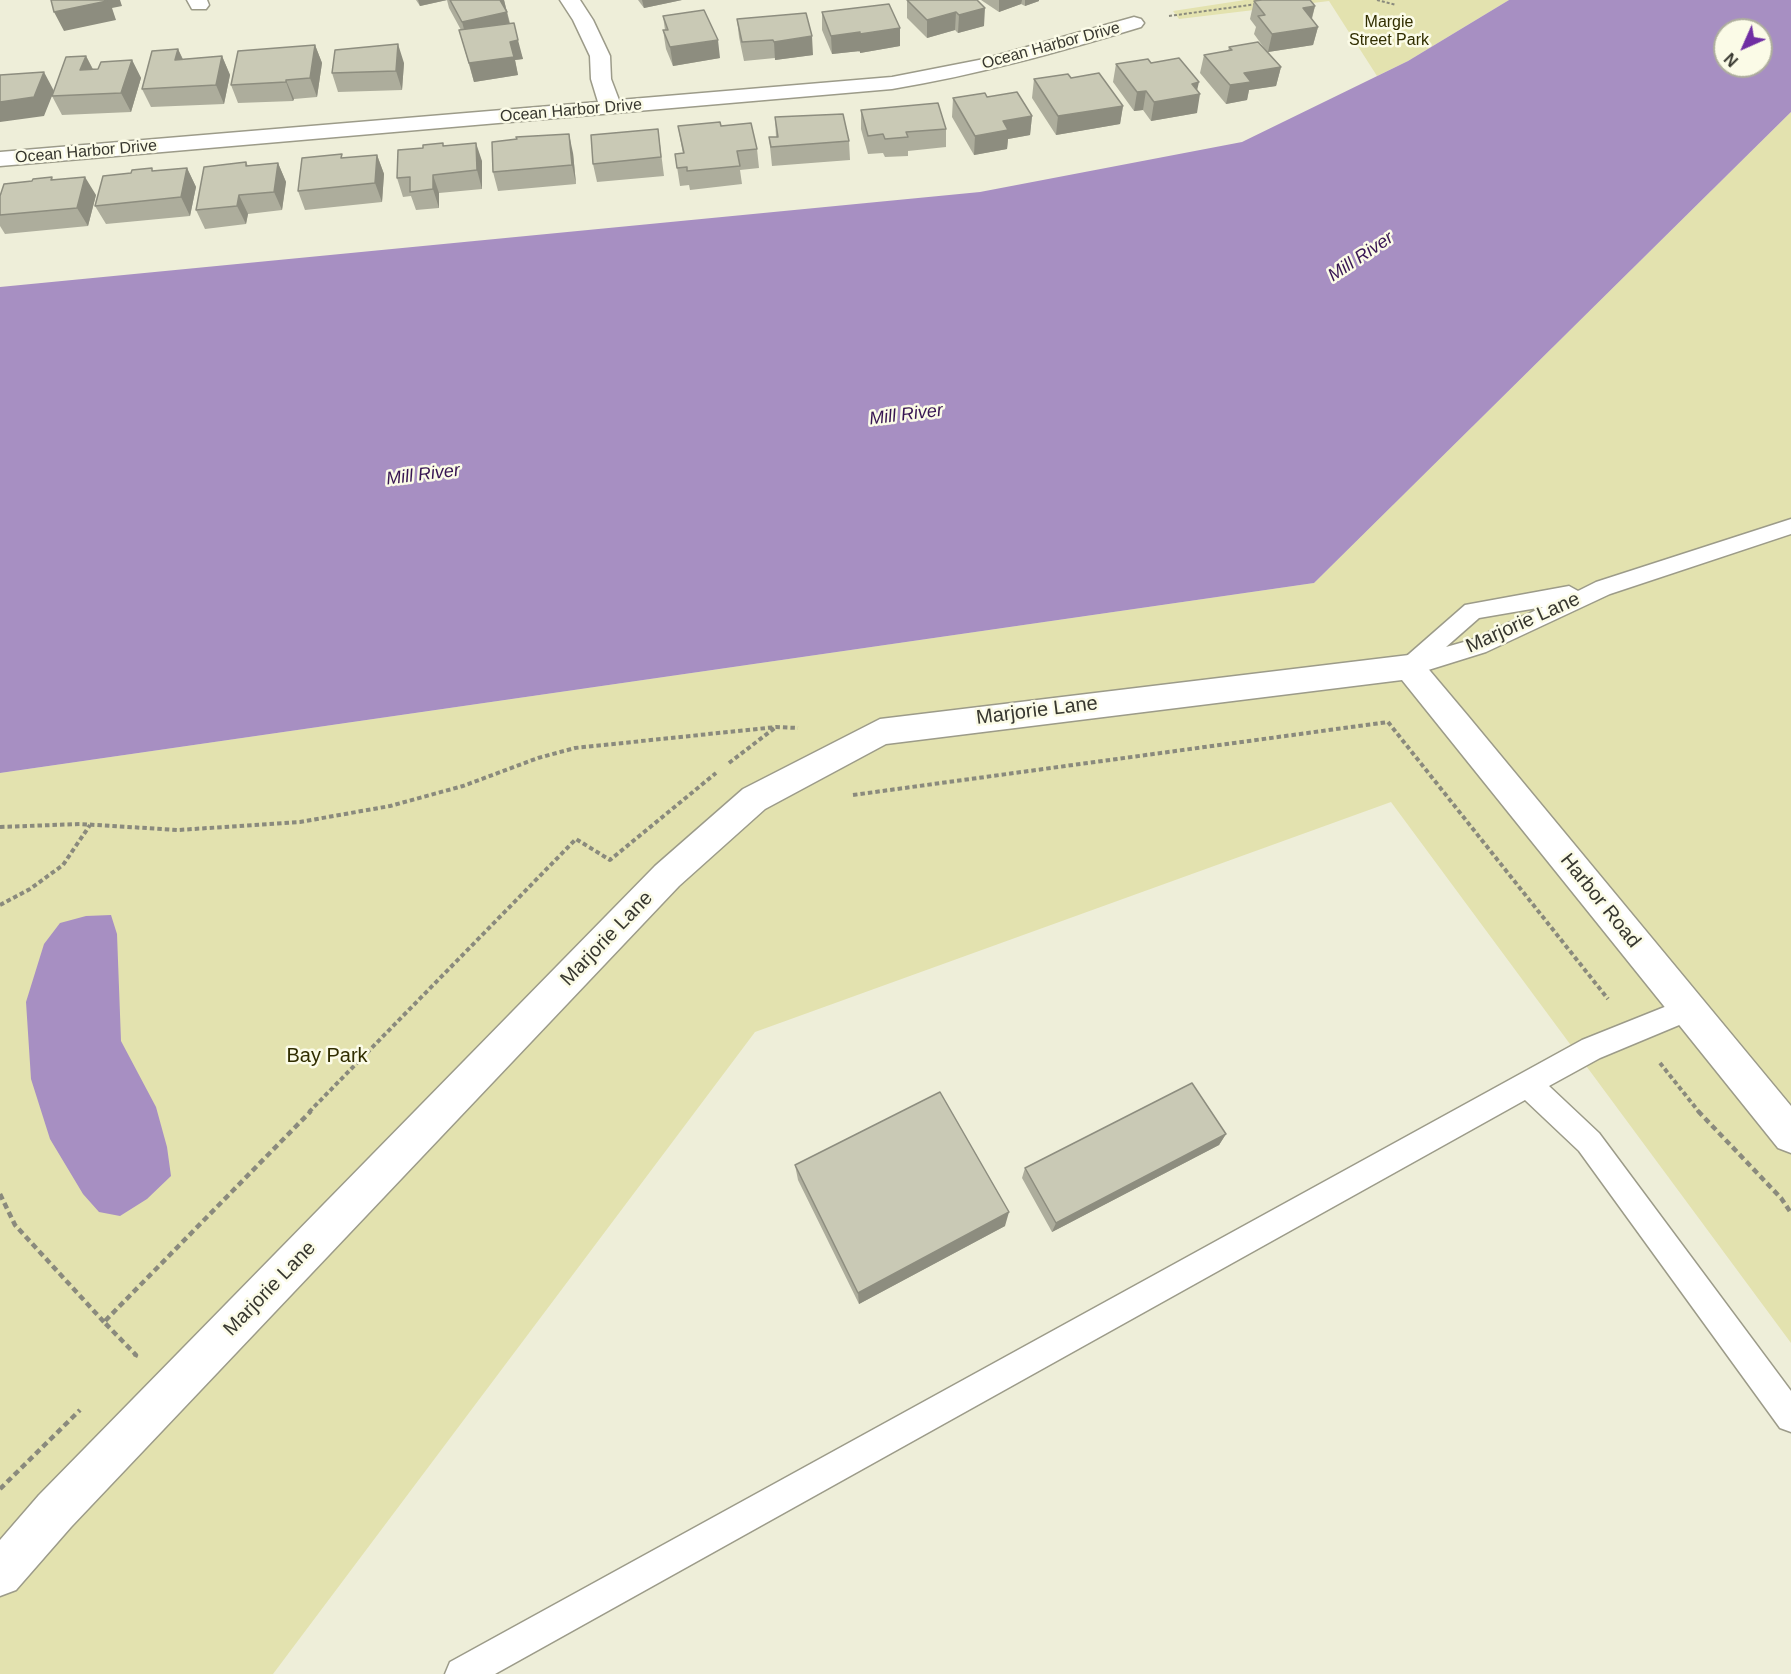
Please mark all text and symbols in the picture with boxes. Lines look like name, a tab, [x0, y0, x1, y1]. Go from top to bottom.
park label: Margie Street Park	[1349, 13, 1429, 51]
street label: Ocean Harbor Drive	[980, 18, 1122, 74]
north arrow	[1713, 18, 1773, 78]
text: N	[1721, 50, 1741, 70]
street label: Ocean Harbor Drive	[499, 95, 643, 127]
street label: Ocean Harbor Drive	[14, 136, 158, 168]
water label: Mill River	[1324, 227, 1398, 287]
water label: Mill River	[868, 400, 944, 430]
water label: Mill River	[385, 460, 461, 490]
street label: Marjorie Lane	[1462, 587, 1584, 659]
street label: Marjorie Lane	[975, 692, 1099, 730]
street label: Harbor Road	[1555, 849, 1645, 953]
street label: Marjorie Lane	[556, 887, 658, 991]
park label: Bay Park	[286, 1044, 368, 1068]
street label: Marjorie Lane	[219, 1237, 321, 1341]

